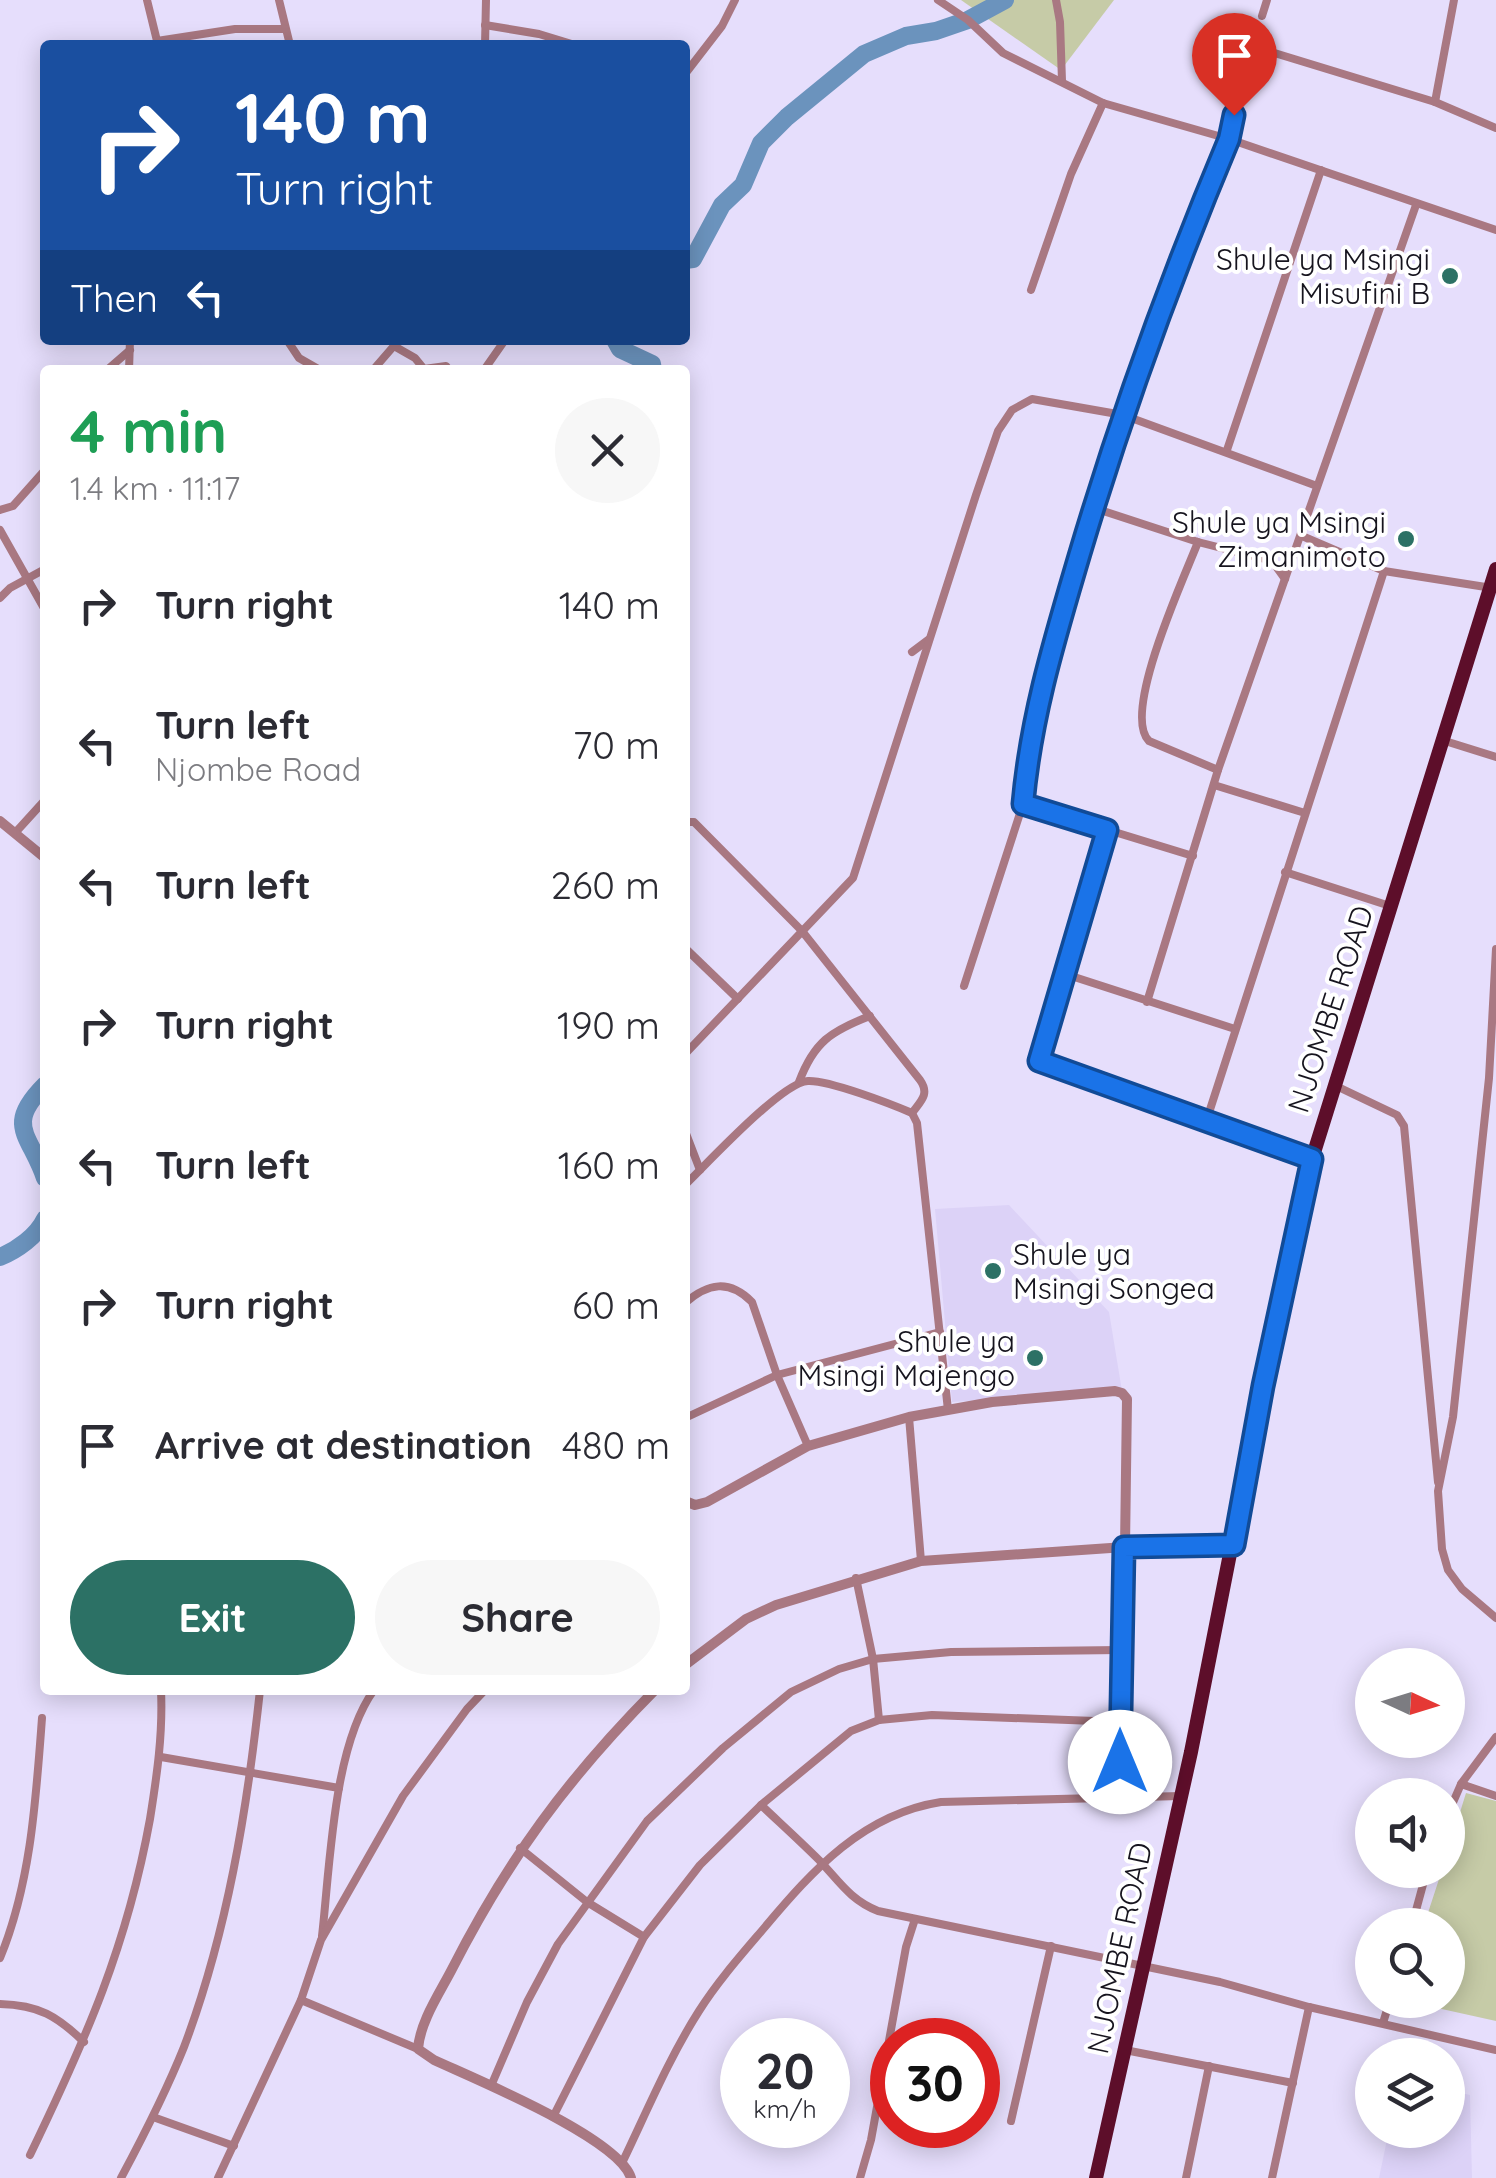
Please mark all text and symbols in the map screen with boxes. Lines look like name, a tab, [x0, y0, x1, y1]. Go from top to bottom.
pin	[1192, 13, 1277, 116]
icon: arrive	[1207, 28, 1262, 83]
text: 140 m	[235, 73, 431, 161]
icon: right	[70, 80, 200, 210]
text: Turn right	[235, 160, 434, 216]
place label: Shule ya Msingi Misufini B	[1216, 240, 1430, 312]
marker: Shule ya Msingi Misufini B	[1439, 265, 1461, 287]
icon: left	[178, 270, 233, 325]
text: Then	[70, 274, 158, 322]
text: 4 min	[70, 393, 227, 468]
button: close	[555, 398, 660, 503]
text: 1.4 km · 11:17	[70, 468, 240, 508]
place label: Shule ya Msingi Zimanimoto	[1172, 503, 1386, 575]
marker: Shule ya Msingi Zimanimoto	[1395, 528, 1417, 550]
icon: right	[70, 578, 125, 633]
text: Turn right	[155, 581, 334, 629]
text: 140 m	[559, 581, 660, 629]
text: Turn left	[155, 701, 311, 749]
icon: left	[70, 718, 125, 773]
text: 70 m	[573, 721, 660, 769]
text: Njombe Road	[155, 749, 361, 789]
icon: left	[70, 858, 125, 913]
text: Turn left	[155, 861, 311, 909]
text: 260 m	[551, 861, 660, 909]
street label: NJOMBE ROAD	[1279, 901, 1381, 1117]
icon: right	[70, 998, 125, 1053]
text: Turn right	[155, 1001, 334, 1049]
text: 190 m	[557, 1001, 660, 1049]
icon: left	[70, 1138, 125, 1193]
text: Turn left	[155, 1141, 311, 1189]
text: 160 m	[558, 1141, 660, 1189]
place label: Shule ya Msingi Songea	[1013, 1235, 1215, 1307]
marker: Shule ya Msingi Songea	[982, 1260, 1004, 1282]
icon: right	[70, 1278, 125, 1333]
text: Turn right	[155, 1281, 334, 1329]
text: 60 m	[572, 1281, 660, 1329]
place label: Shule ya Msingi Majengo	[797, 1322, 1015, 1394]
marker: Shule ya Msingi Majengo	[1024, 1347, 1046, 1369]
icon: arrive	[70, 1418, 125, 1473]
text: Arrive at destination	[155, 1421, 532, 1469]
text: 480 m	[562, 1421, 670, 1469]
button: Exit	[70, 1560, 355, 1675]
button: Share	[375, 1560, 660, 1675]
north arrow	[1355, 1648, 1465, 1758]
map controls	[1355, 1648, 1465, 2148]
position arrow	[1068, 1710, 1172, 1814]
button: sound	[1355, 1778, 1465, 1888]
street label: NJOMBE ROAD	[1078, 1839, 1160, 2057]
button: search	[1355, 1908, 1465, 2018]
speed limit sign: 30	[870, 2018, 1000, 2148]
button: layers	[1355, 2038, 1465, 2148]
text: 20	[755, 2039, 815, 2102]
text: km/h	[753, 2093, 817, 2124]

